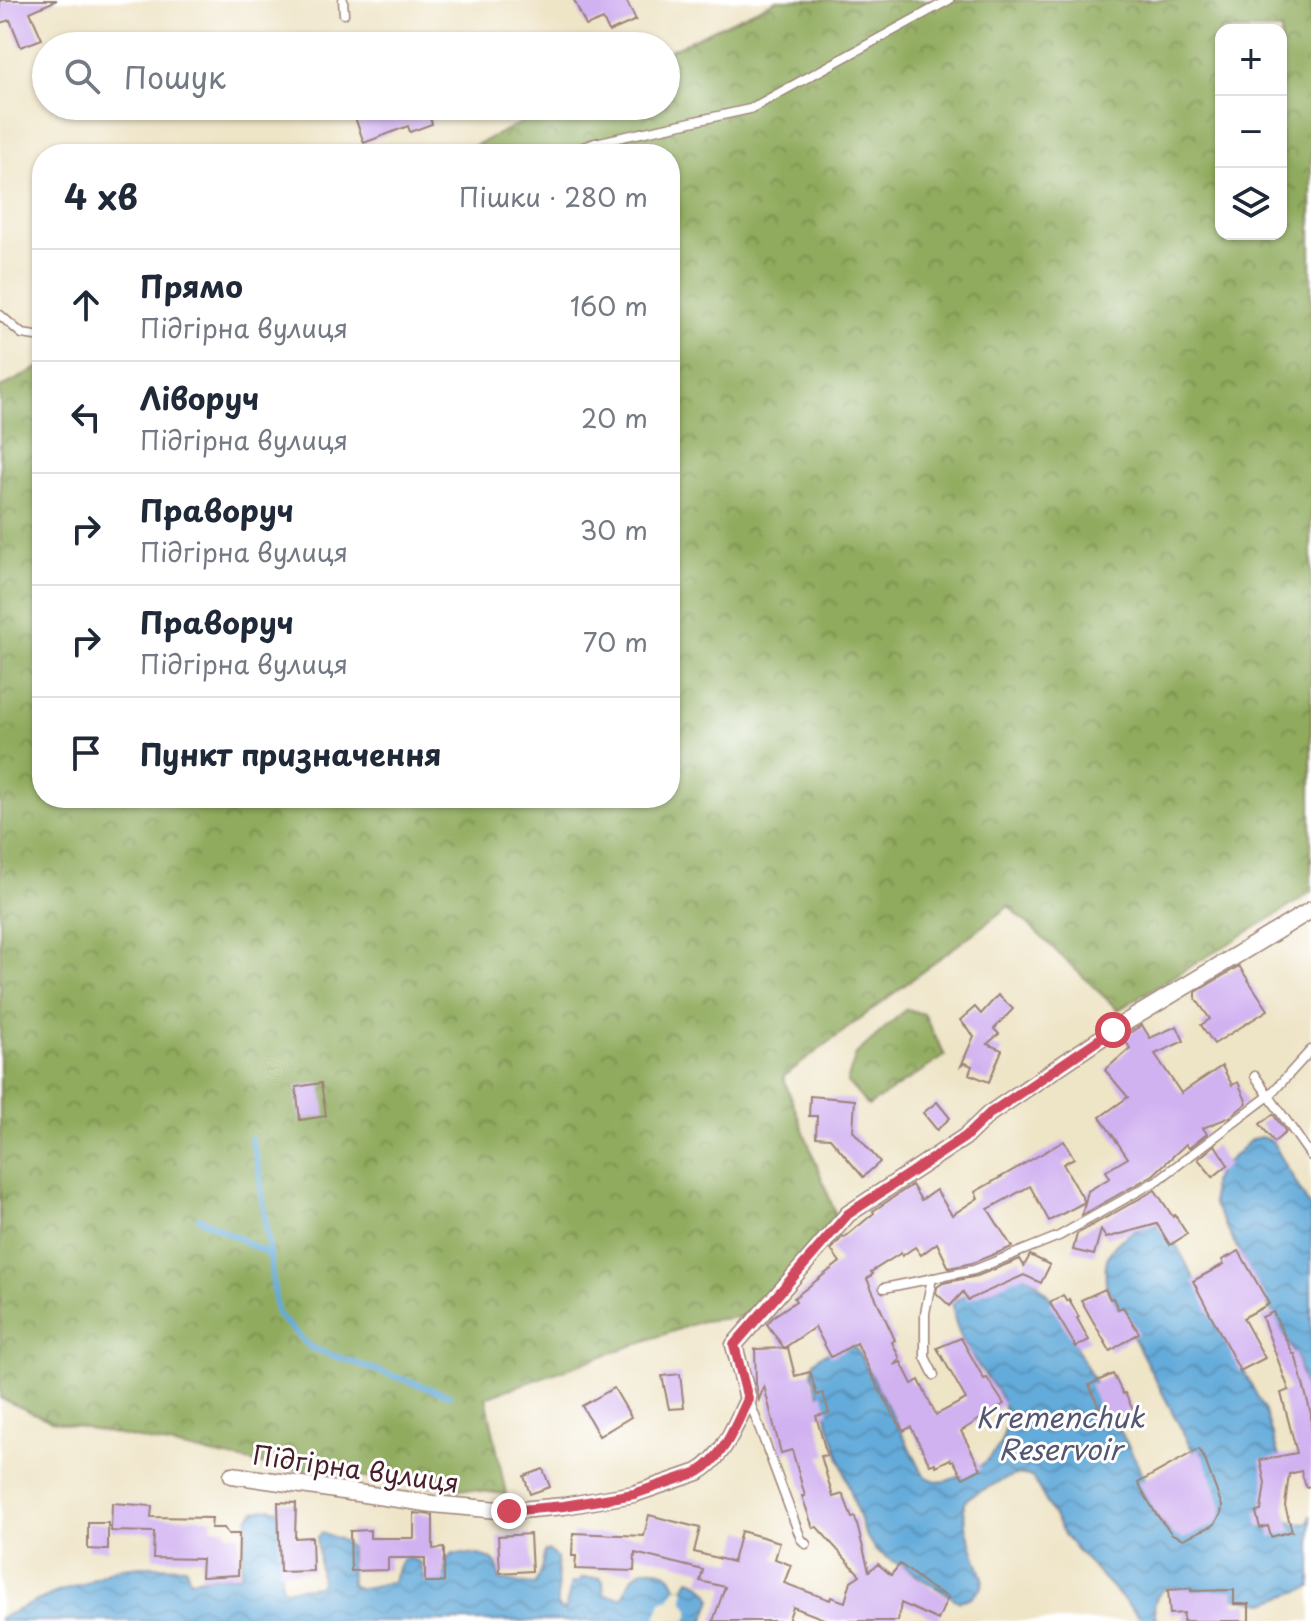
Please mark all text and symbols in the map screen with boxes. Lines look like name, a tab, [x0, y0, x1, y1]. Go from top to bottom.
map controls	[1215, 24, 1287, 240]
button: +	[1215, 24, 1287, 96]
search box	[32, 32, 680, 120]
icon: search	[60, 54, 104, 98]
text: Пошук	[124, 54, 226, 99]
button: −	[1215, 96, 1287, 168]
button: layers	[1215, 168, 1287, 240]
text: 4 хв	[64, 170, 138, 222]
text: Пішки · 280 m	[459, 177, 648, 216]
text: Прямо	[140, 263, 243, 308]
icon: ahead	[64, 283, 108, 327]
text: 160 m	[570, 286, 648, 325]
text: Підгірна вулиця	[140, 308, 348, 347]
text: Ліворуч	[140, 375, 259, 420]
icon: left	[64, 395, 108, 439]
text: 20 m	[581, 398, 648, 437]
text: Підгірна вулиця	[140, 420, 348, 459]
text: Праворуч	[140, 487, 294, 532]
icon: right	[64, 507, 108, 551]
text: 30 m	[580, 510, 648, 549]
text: Підгірна вулиця	[140, 532, 348, 571]
text: Праворуч	[140, 599, 294, 644]
icon: right	[64, 619, 108, 663]
text: 70 m	[583, 622, 648, 661]
text: Підгірна вулиця	[140, 644, 348, 683]
icon: arrive	[64, 731, 108, 775]
text: Пункт призначення	[140, 731, 441, 776]
route start	[1095, 1012, 1131, 1048]
water label: Kremenchuk Reservoir	[976, 1395, 1145, 1470]
street label: Підгірна вулиця	[250, 1434, 462, 1502]
route end	[491, 1493, 527, 1529]

